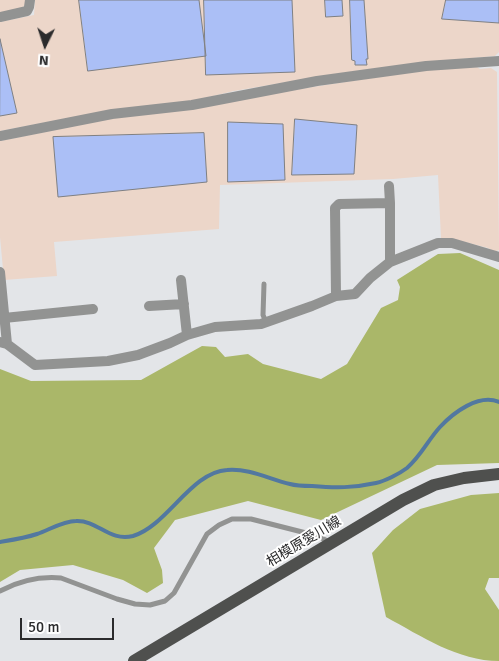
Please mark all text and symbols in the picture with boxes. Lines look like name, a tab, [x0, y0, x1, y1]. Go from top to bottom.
north arrow	[20, 20, 70, 70]
text: N	[38, 52, 49, 69]
street label: 相模原愛川線	[264, 513, 344, 571]
scale bar	[22, 608, 116, 640]
text: 50 m	[28, 618, 59, 636]

